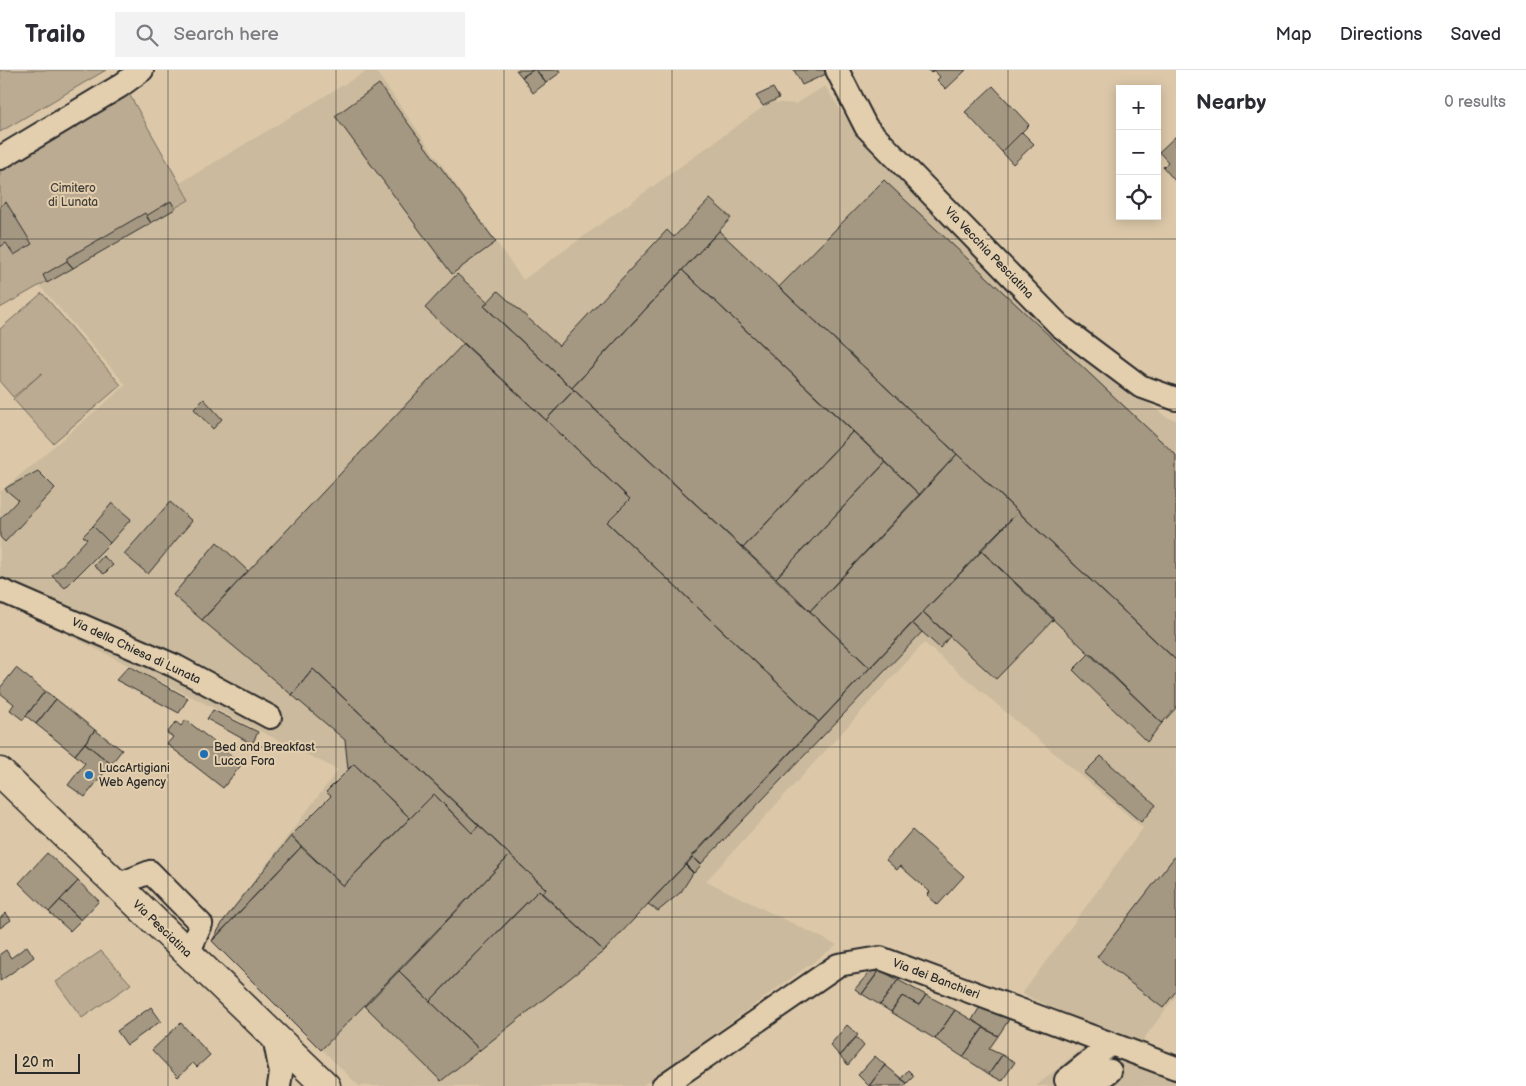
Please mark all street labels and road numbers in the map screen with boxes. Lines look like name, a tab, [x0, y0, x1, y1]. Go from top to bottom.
street label: Via Vecchia Pesciatina	[941, 204, 1037, 302]
street label: Via della Chiesa di Lunata	[69, 614, 203, 688]
street label: Via Pesciatina	[129, 897, 195, 961]
street label: Via dei Banchieri	[890, 955, 982, 1003]

